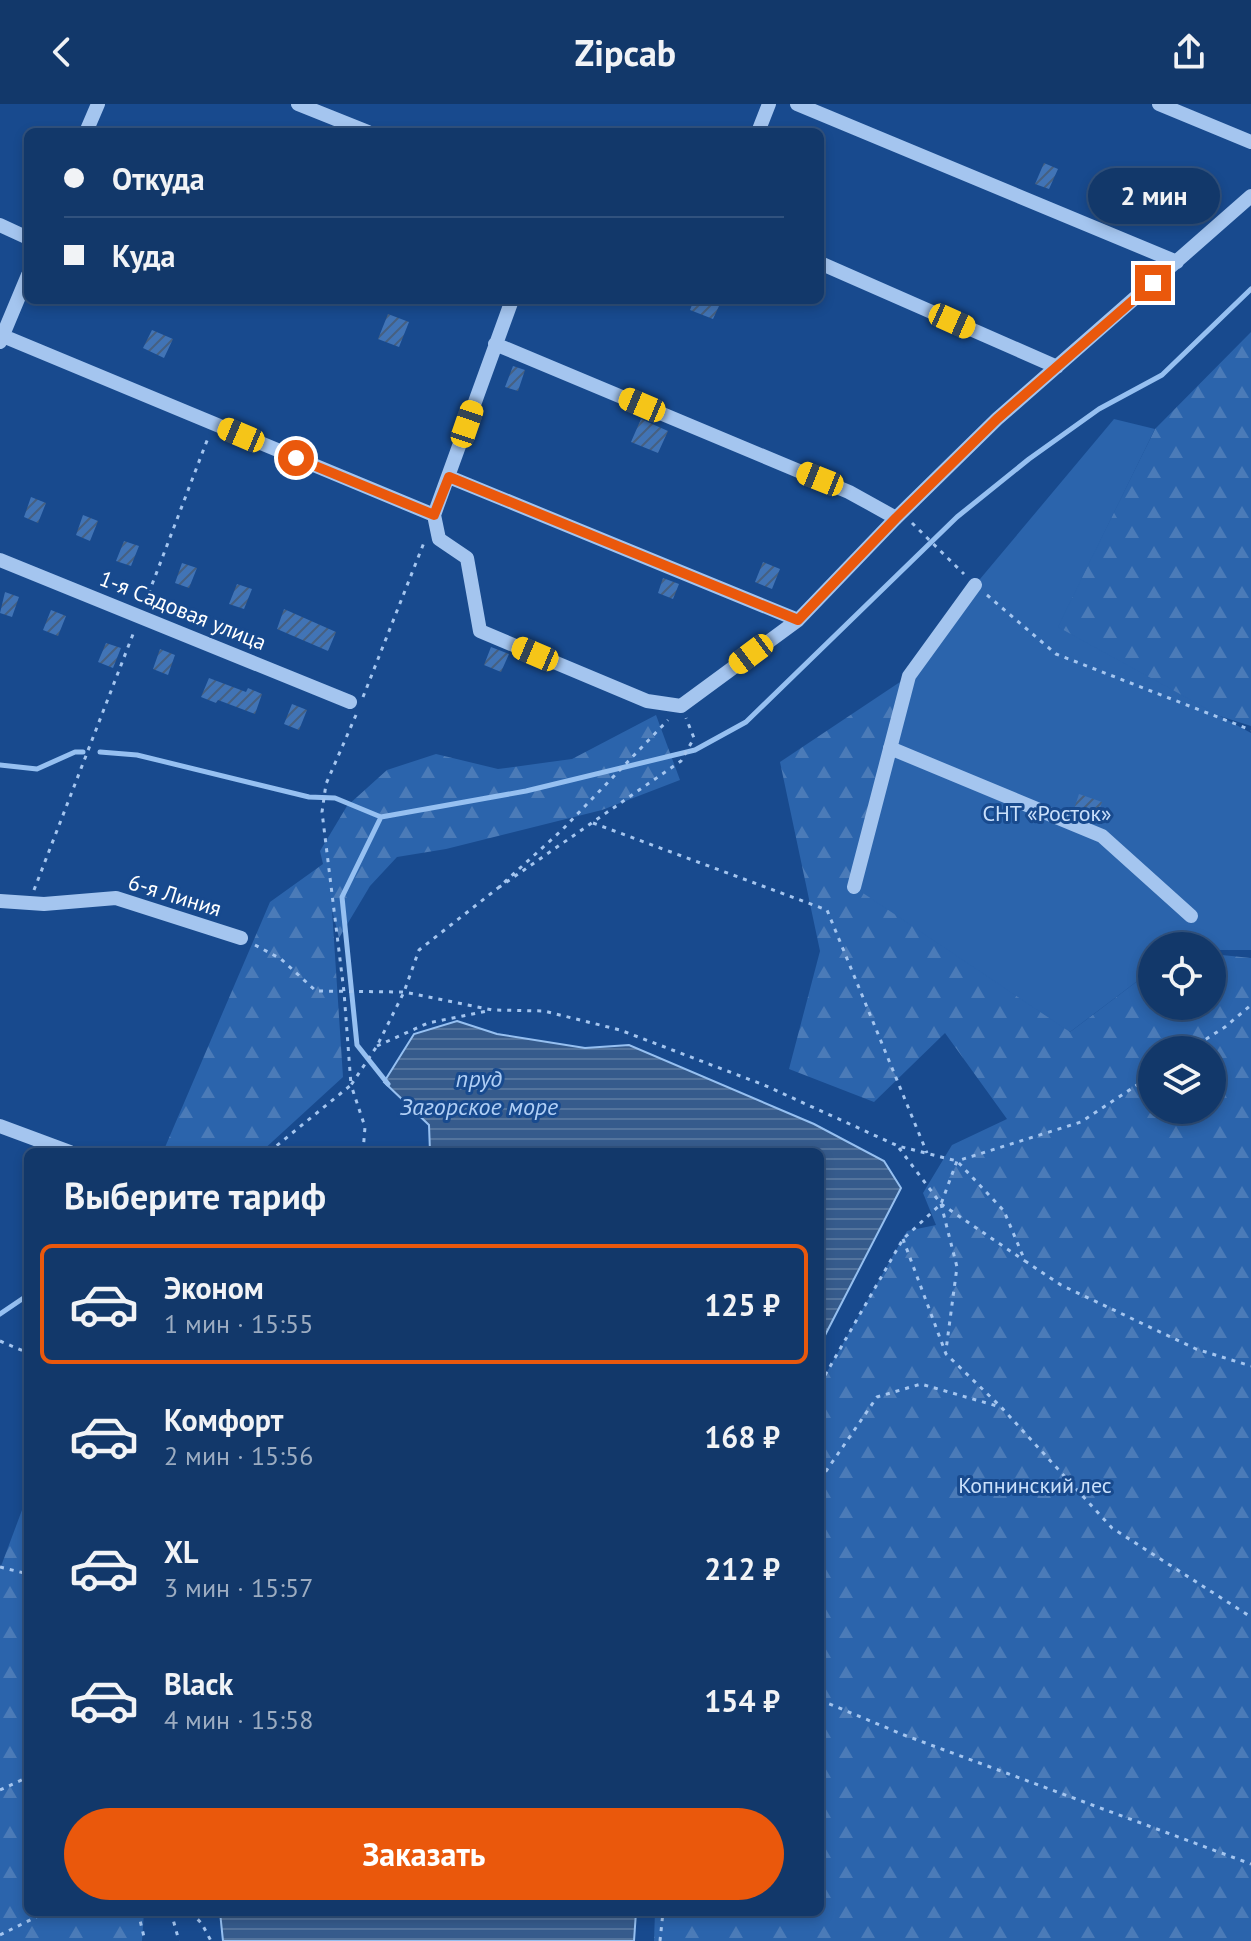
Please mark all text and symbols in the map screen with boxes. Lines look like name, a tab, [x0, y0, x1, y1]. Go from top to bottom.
text: Zipcab	[575, 29, 676, 76]
icon: back	[40, 30, 84, 74]
icon: share	[1167, 30, 1211, 74]
text: Откуда	[112, 159, 205, 198]
callout: 2 мин	[1087, 167, 1219, 223]
text: 2 мин	[1121, 179, 1187, 212]
text: Куда	[112, 236, 175, 275]
route end	[1135, 265, 1171, 301]
car	[925, 300, 979, 342]
car	[615, 385, 669, 425]
car	[448, 397, 486, 451]
car	[214, 415, 268, 455]
route start	[278, 440, 314, 476]
car	[793, 459, 847, 499]
street label: 1-я Садовая улица	[95, 564, 271, 656]
car	[725, 630, 777, 678]
car	[508, 634, 562, 674]
park label: СНТ «Росток»	[982, 799, 1112, 827]
street label: 6-я Линия	[125, 868, 225, 922]
map controls	[1138, 932, 1226, 1124]
button: locate	[1138, 932, 1226, 1020]
button: layers	[1138, 1036, 1226, 1124]
water label: пруд Загорское море	[400, 1063, 558, 1122]
text: Выберите тариф	[64, 1172, 326, 1219]
icon: car	[68, 1268, 140, 1340]
text: Эконом	[164, 1268, 264, 1307]
text: 125 ₽	[704, 1285, 780, 1324]
text: 1 мин · 15:55	[164, 1307, 313, 1340]
icon: car	[68, 1400, 140, 1472]
text: Комфорт	[164, 1400, 283, 1439]
text: 168 ₽	[704, 1417, 780, 1456]
text: 2 мин · 15:56	[164, 1439, 313, 1472]
park label: Копнинский лес	[958, 1471, 1112, 1499]
icon: car	[68, 1532, 140, 1604]
text: XL	[164, 1532, 198, 1571]
text: 212 ₽	[704, 1549, 780, 1588]
text: 3 мин · 15:57	[164, 1571, 313, 1604]
icon: car	[68, 1664, 140, 1736]
text: Black	[164, 1664, 233, 1703]
text: 154 ₽	[704, 1681, 780, 1720]
text: 4 мин · 15:58	[164, 1703, 313, 1736]
button: Заказать	[64, 1808, 784, 1900]

